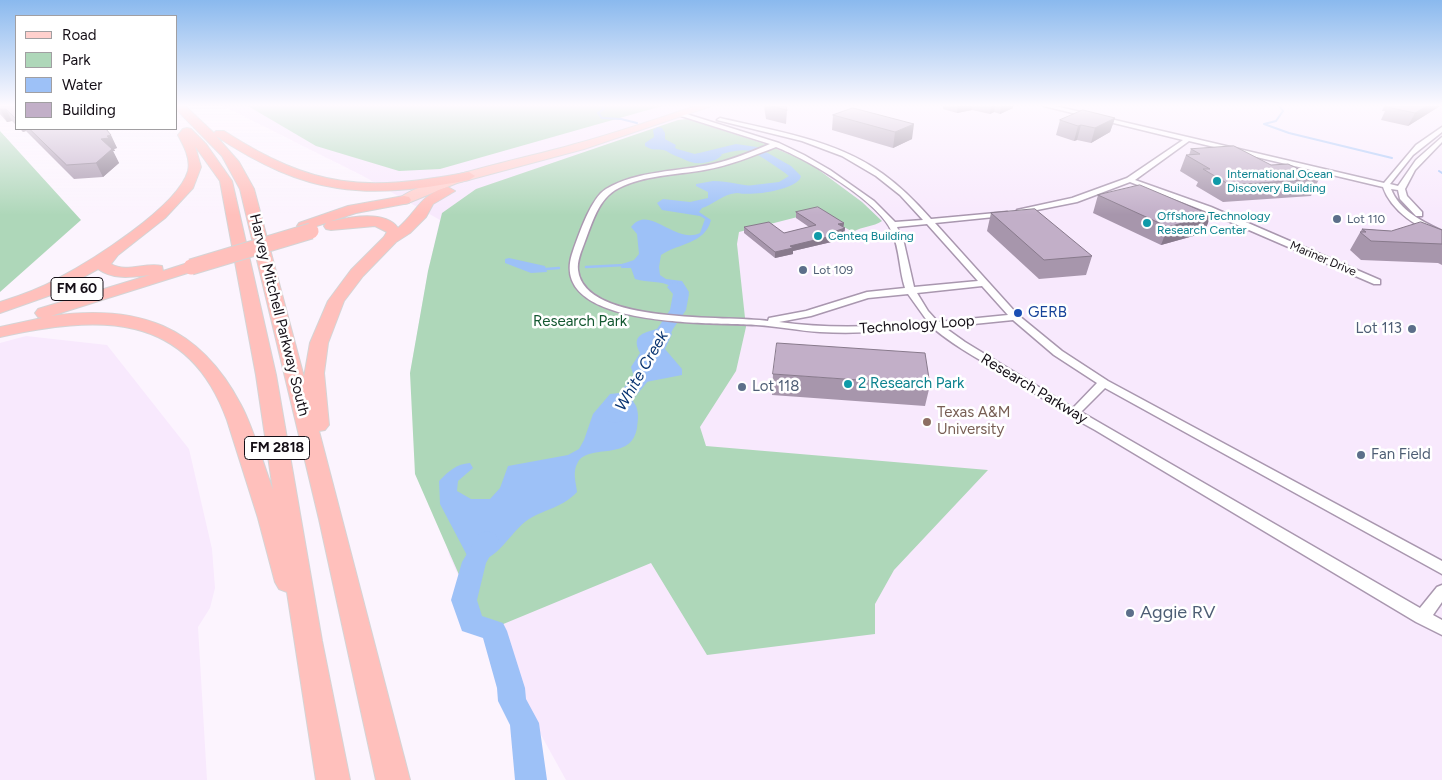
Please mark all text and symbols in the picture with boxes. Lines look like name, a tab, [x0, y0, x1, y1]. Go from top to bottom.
legend	[15, 15, 178, 130]
text: Road	[62, 26, 97, 44]
text: Park	[62, 51, 91, 69]
text: Water	[62, 76, 102, 94]
text: Building	[62, 101, 116, 119]
place label: International Ocean Discovery Building	[1227, 167, 1333, 195]
marker: International Ocean Discovery Building	[1211, 175, 1223, 187]
place label: Offshore Technology Research Center	[1157, 209, 1270, 237]
street label: Harvey Mitchell Parkway South	[245, 212, 313, 418]
place label: Lot 110	[1347, 212, 1385, 226]
marker: Lot 110	[1331, 213, 1343, 225]
marker: Offshore Technology Research Center	[1141, 217, 1153, 229]
place label: Centeq Building	[828, 229, 914, 243]
marker: Centeq Building	[812, 230, 824, 242]
street label: Mariner Drive	[1287, 238, 1359, 280]
place label: Lot 109	[813, 263, 853, 277]
marker: Lot 109	[797, 264, 809, 276]
road number: FM 60	[51, 278, 103, 300]
place label: GERB	[1028, 304, 1067, 322]
marker: GERB	[1012, 307, 1024, 319]
street label: Technology Loop	[859, 312, 975, 338]
park label: Research Park	[533, 313, 627, 331]
place label: Lot 113	[1356, 320, 1402, 338]
marker: Lot 113	[1406, 323, 1418, 335]
water label: White Creek	[611, 328, 673, 414]
street label: Research Parkway	[977, 350, 1091, 428]
place label: 2 Research Park	[858, 375, 964, 393]
place label: Lot 118	[752, 378, 799, 396]
marker: 2 Research Park	[842, 378, 854, 390]
marker: Lot 118	[736, 381, 748, 393]
place label: Texas A&M University	[937, 404, 1010, 439]
marker: Texas A&M University	[921, 416, 933, 428]
road number: FM 2818	[244, 436, 310, 459]
place label: Fan Field	[1371, 446, 1431, 464]
marker: Fan Field	[1355, 449, 1367, 461]
place label: Aggie RV	[1140, 602, 1215, 624]
marker: Aggie RV	[1124, 607, 1136, 619]

